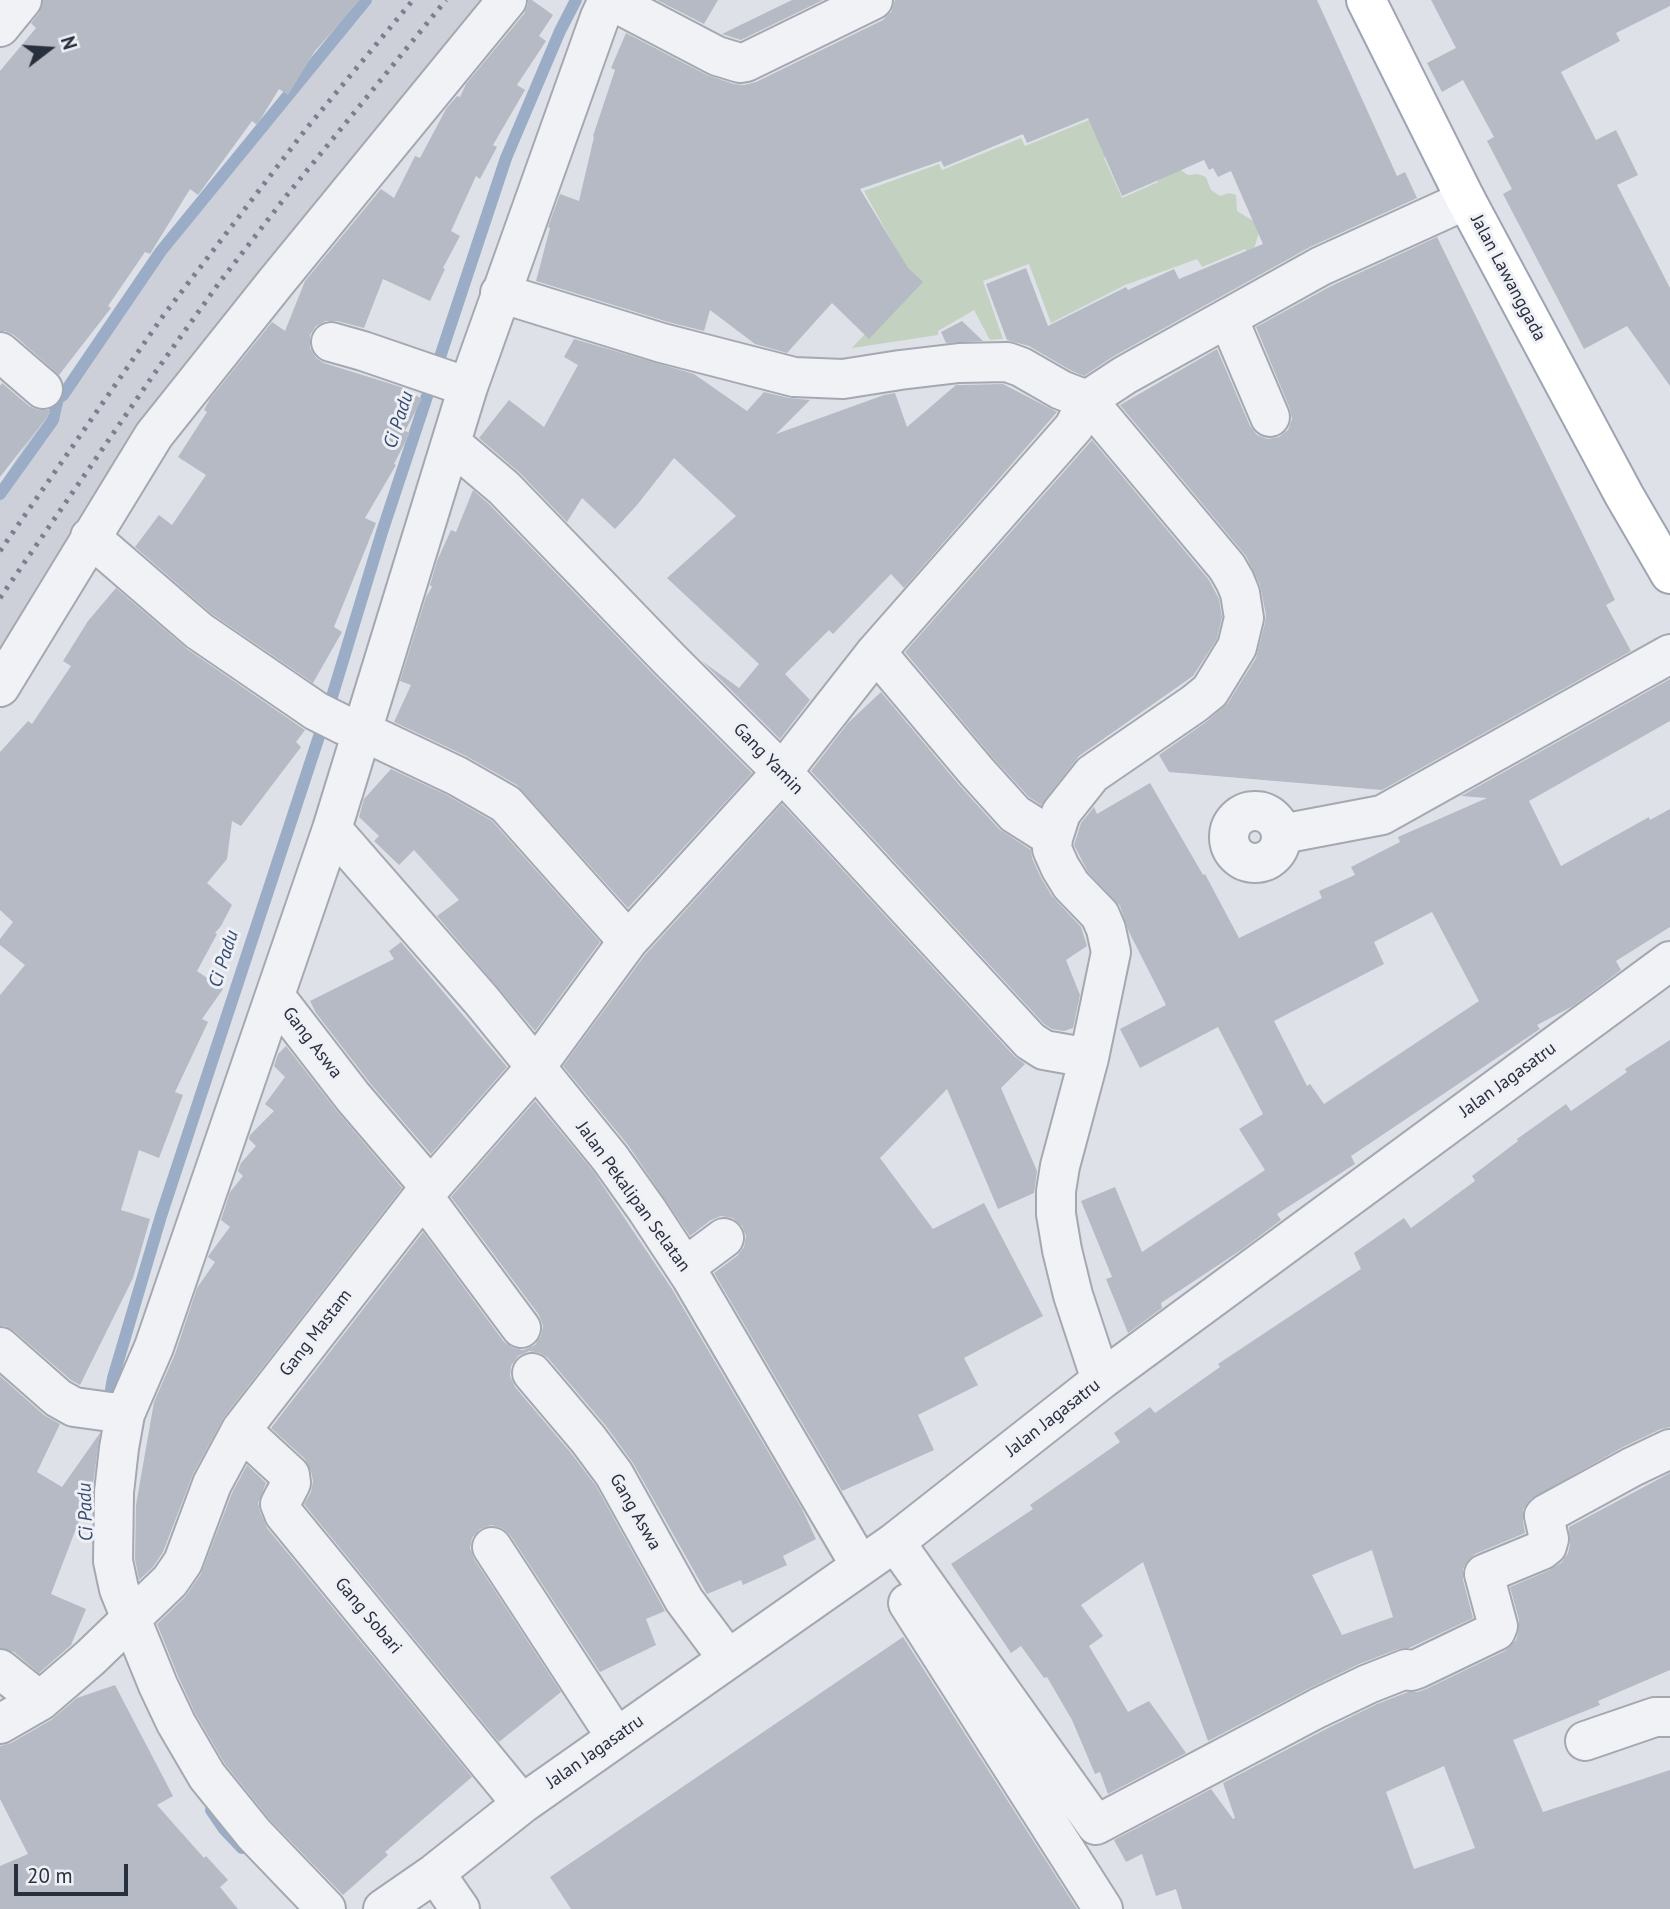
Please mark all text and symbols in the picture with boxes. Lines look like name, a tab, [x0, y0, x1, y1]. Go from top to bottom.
north arrow	[14, 14, 84, 84]
text: N	[56, 33, 82, 52]
street label: Jalan Lawanggada	[1466, 211, 1550, 345]
water label: Ci Padu	[379, 389, 419, 451]
street label: Gang Yamin	[729, 719, 807, 799]
water label: Ci Padu	[204, 928, 244, 990]
street label: Gang Aswa	[277, 1003, 347, 1083]
street label: Jalan Jagasatru	[1455, 1038, 1561, 1122]
street label: Jalan Pekalipan Selatan	[571, 1118, 695, 1276]
street label: Gang Mastam	[275, 1285, 357, 1381]
street label: Jalan Jagasatru	[1001, 1374, 1105, 1462]
street label: Gang Aswa	[605, 1470, 665, 1554]
water label: Ci Padu	[74, 1482, 98, 1542]
street label: Gang Sobari	[330, 1573, 406, 1659]
street label: Jalan Jagasatru	[542, 1710, 648, 1794]
scale bar	[18, 1850, 131, 1894]
text: 20 m	[27, 1862, 73, 1889]

